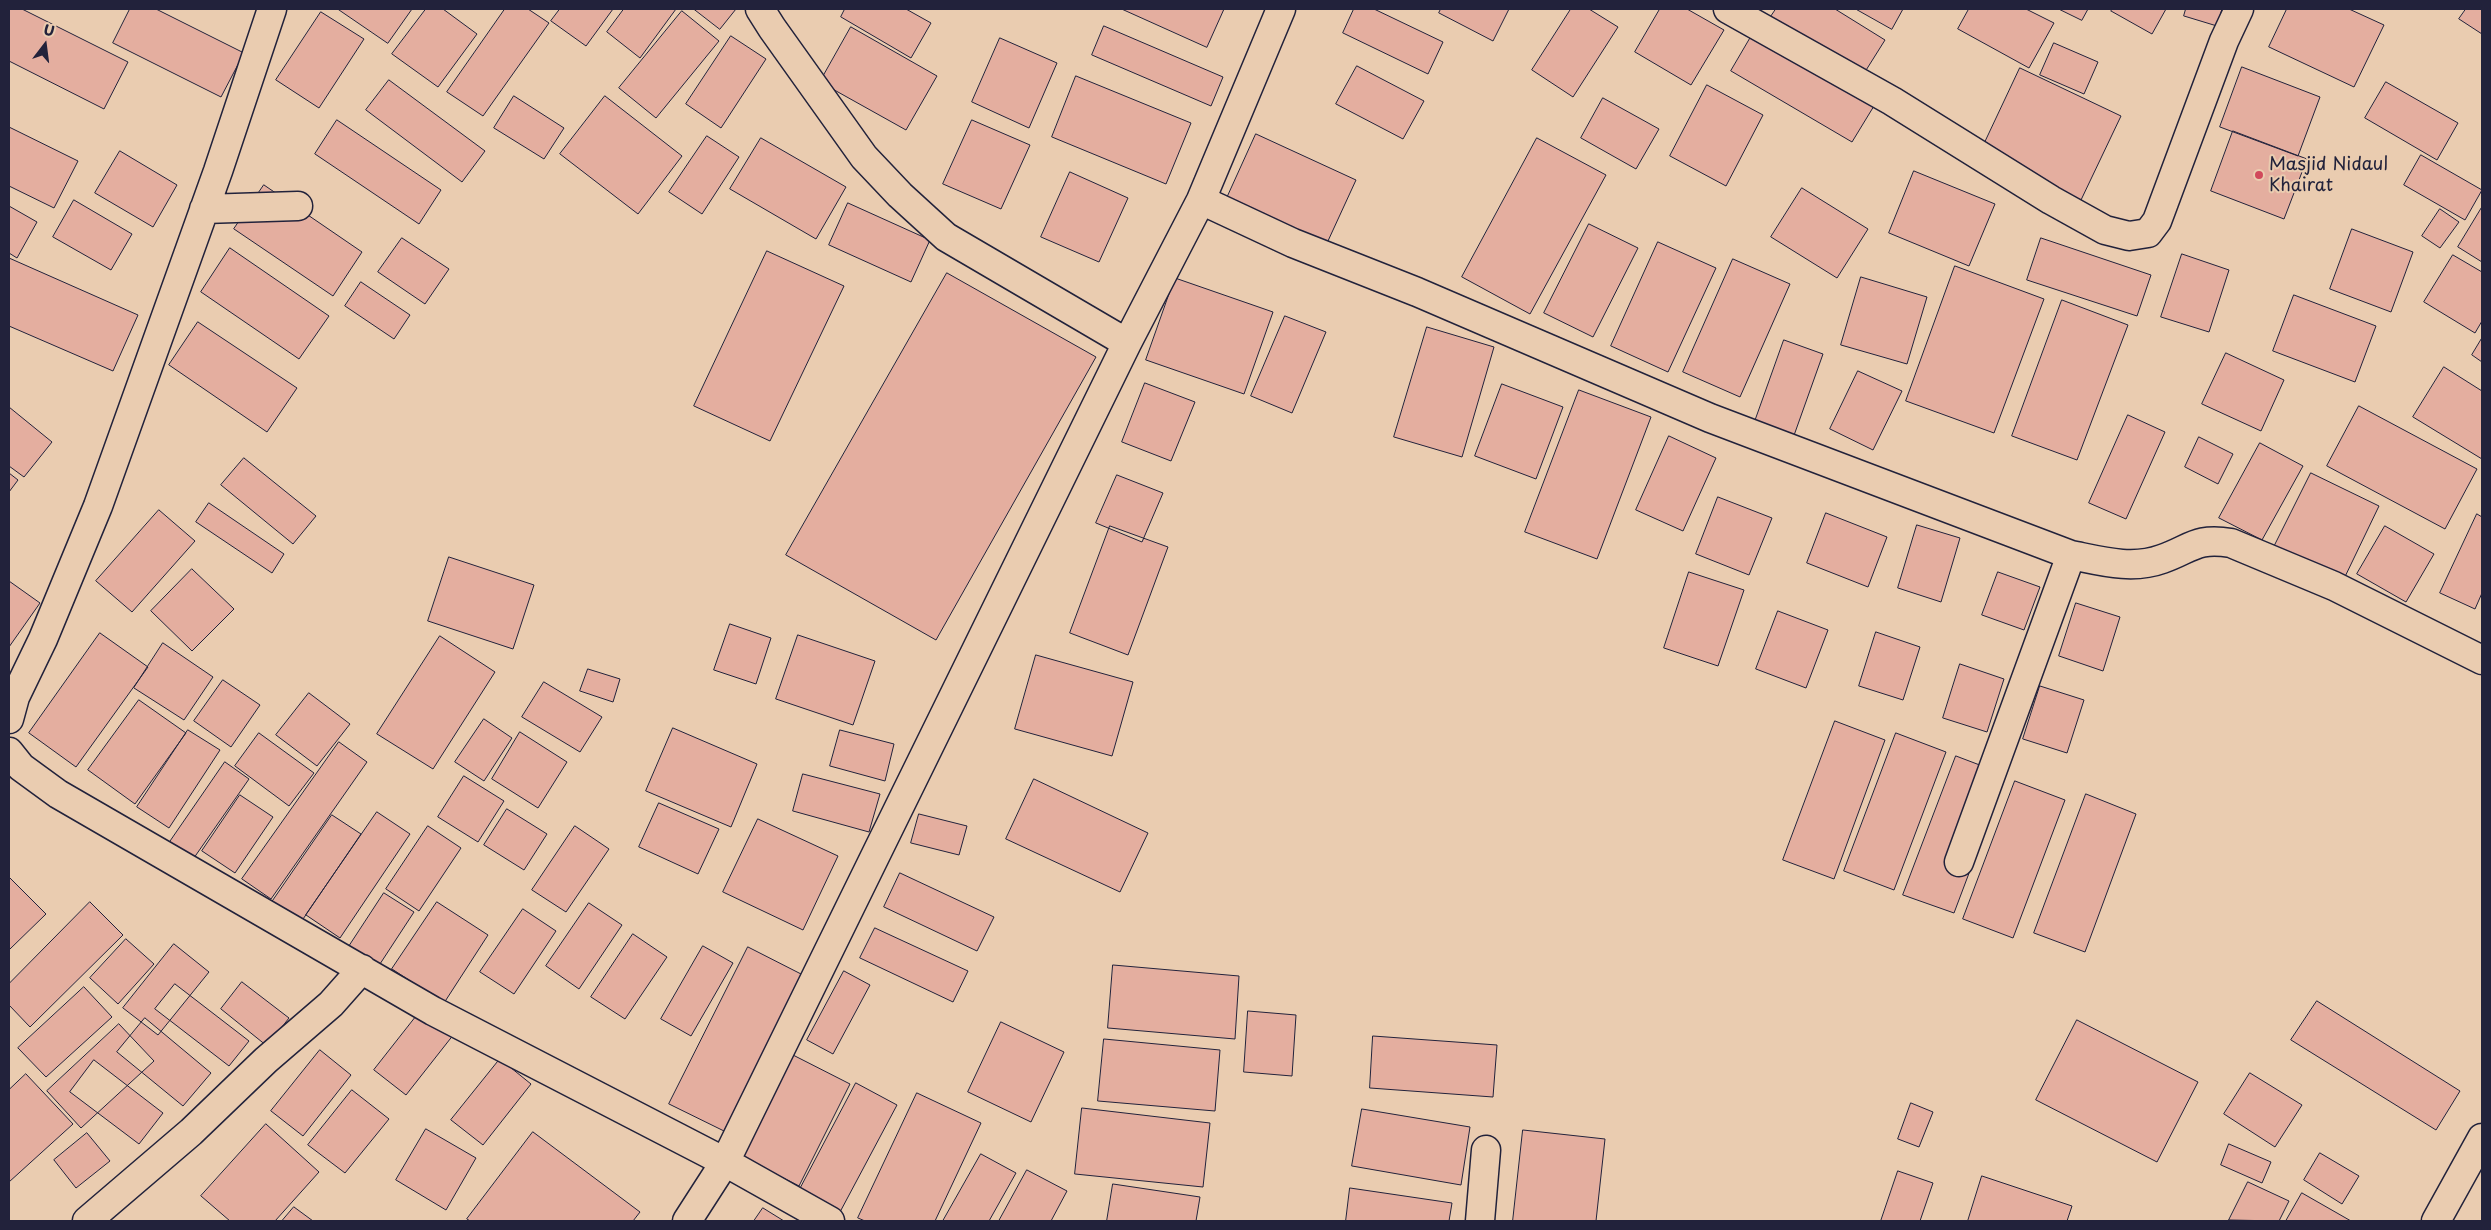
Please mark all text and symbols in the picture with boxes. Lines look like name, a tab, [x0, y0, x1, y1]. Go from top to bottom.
text: U	[41, 19, 57, 42]
north arrow	[20, 20, 70, 70]
place label: Masjid Nidaul Khairat	[2269, 154, 2388, 196]
marker: Masjid Nidaul Khairat	[2253, 169, 2265, 181]

